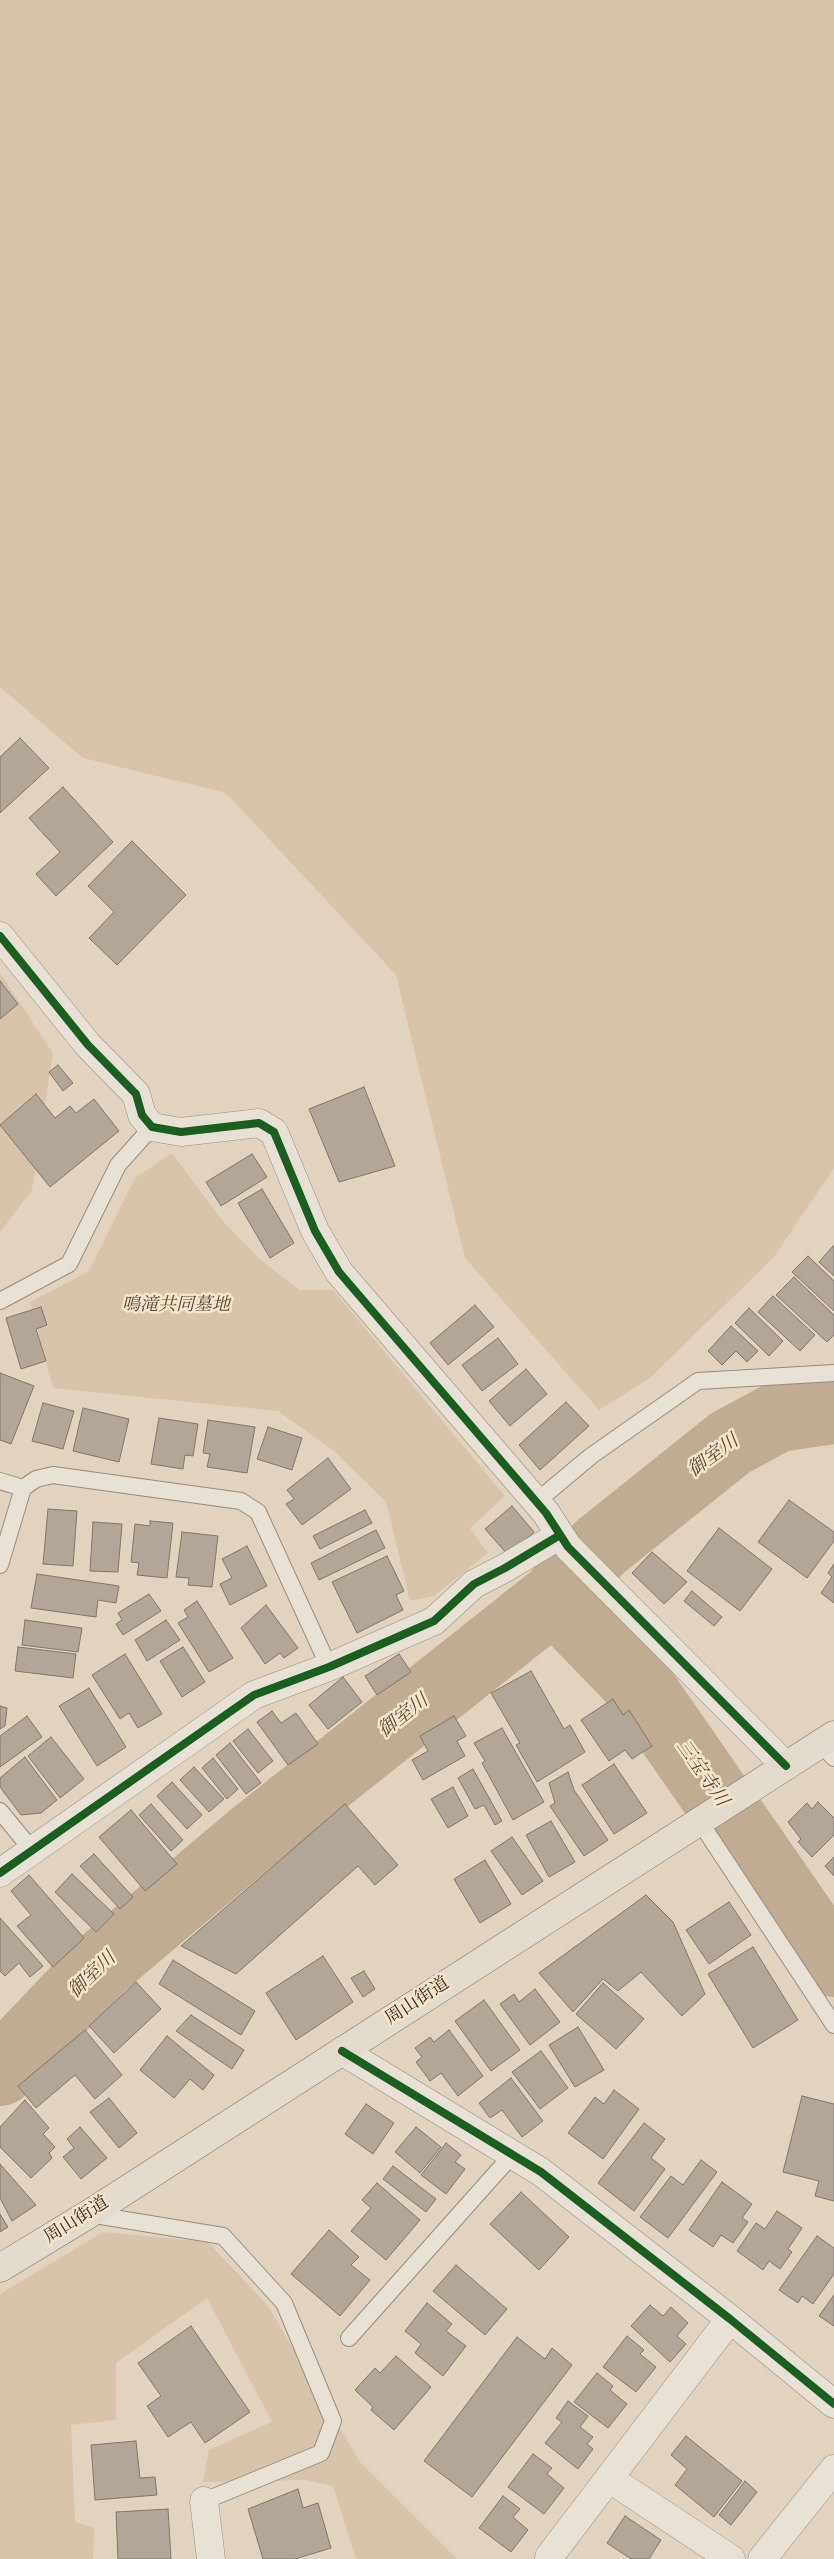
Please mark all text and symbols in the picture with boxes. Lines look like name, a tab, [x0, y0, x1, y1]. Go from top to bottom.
park label: 鳴滝共同墓地	[122, 1295, 230, 1317]
water label: 御室川	[684, 1431, 744, 1483]
water label: 御室川	[375, 1690, 433, 1744]
water label: 三宝寺川	[670, 1736, 732, 1812]
water label: 御室川	[65, 1948, 121, 2004]
street label: 周山街道	[382, 1973, 454, 2031]
street label: 周山街道	[41, 2193, 113, 2249]

